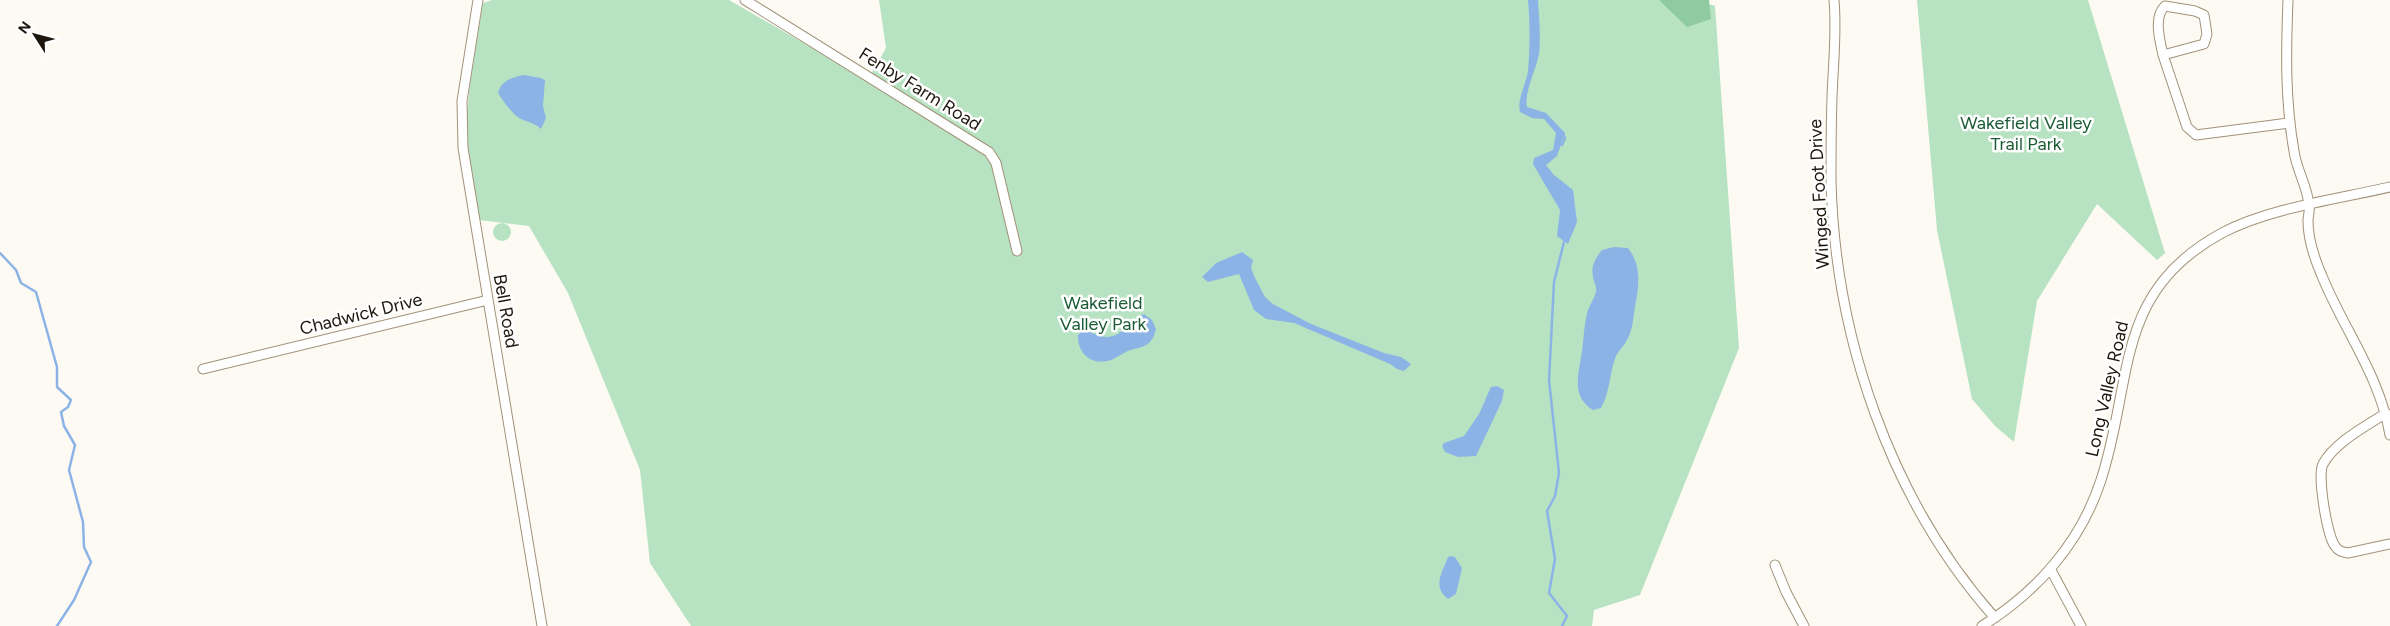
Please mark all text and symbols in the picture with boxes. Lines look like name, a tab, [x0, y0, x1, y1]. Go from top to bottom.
north arrow	[10, 10, 60, 60]
text: N	[15, 18, 35, 37]
street label: Fenby Farm Road	[855, 43, 985, 135]
park label: Wakefield Valley Trail Park	[1960, 112, 2092, 155]
street label: Winged Foot Drive	[1804, 118, 1834, 270]
street label: Bell Road	[489, 272, 523, 350]
street label: Chadwick Drive	[297, 288, 425, 340]
park label: Wakefield Valley Park	[1060, 292, 1147, 335]
street label: Long Valley Road	[2081, 319, 2133, 459]

